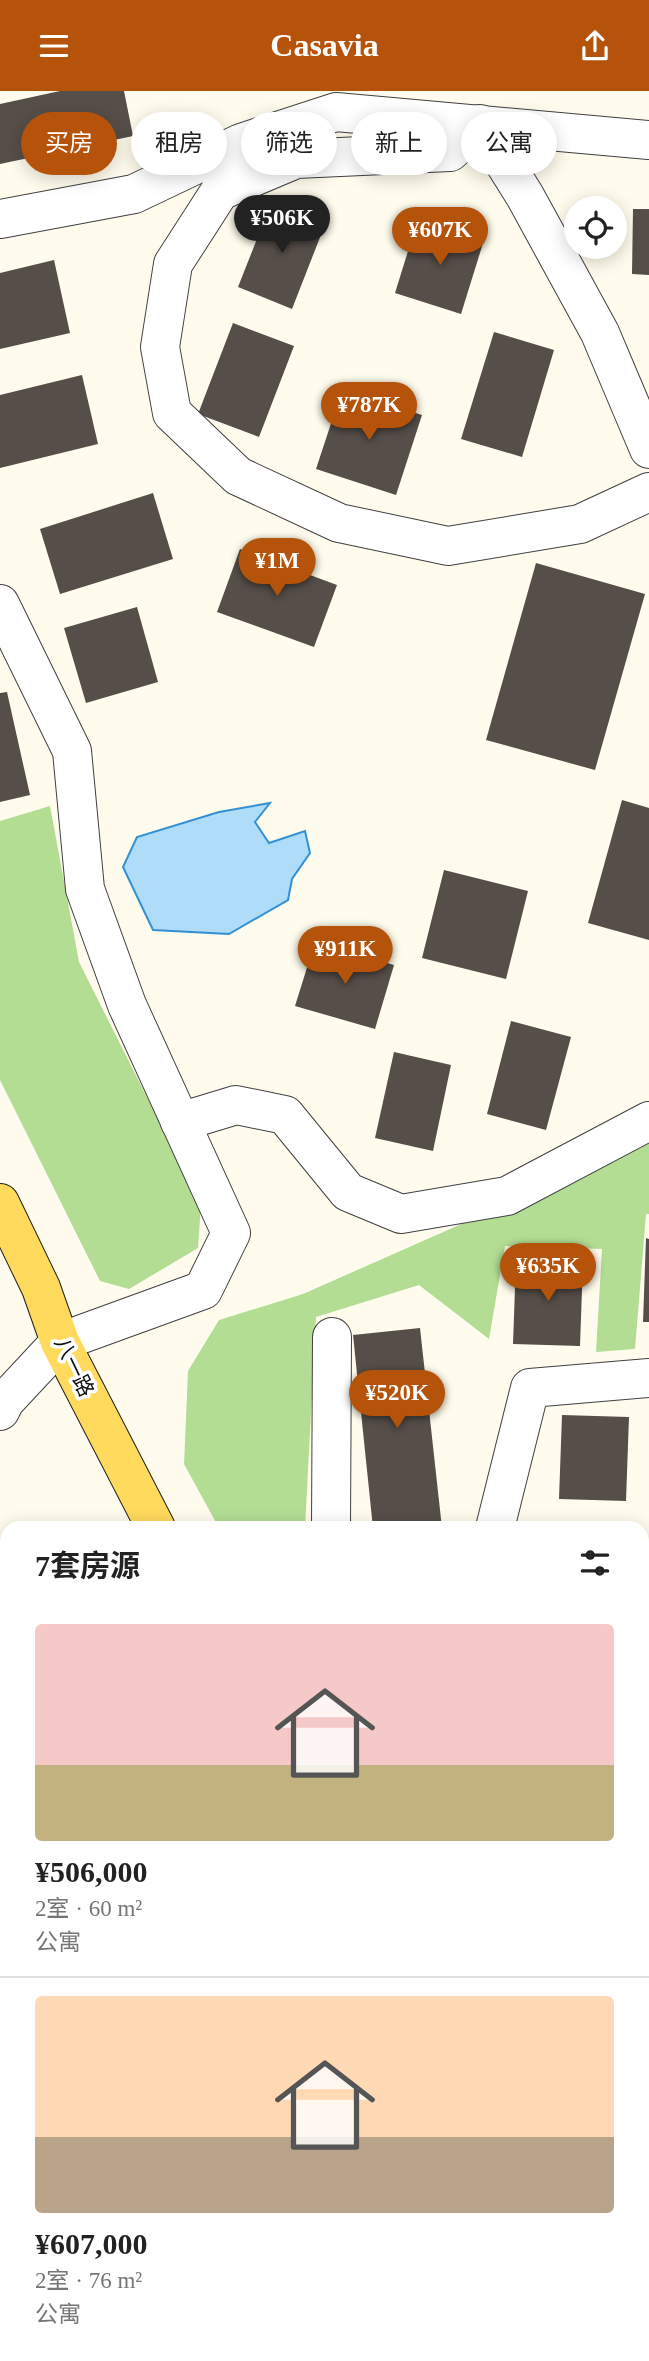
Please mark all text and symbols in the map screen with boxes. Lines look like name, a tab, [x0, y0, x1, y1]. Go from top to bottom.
icon: menu	[35, 27, 73, 65]
text: Casavia	[270, 27, 379, 63]
icon: share	[576, 27, 614, 65]
chip: 买房	[21, 112, 117, 175]
chip: 租房	[131, 112, 227, 175]
chip: 筛选	[241, 112, 337, 175]
chip: 新上	[351, 112, 447, 175]
chip: 公寓	[461, 112, 557, 175]
pin: ¥506K	[233, 195, 331, 255]
map controls	[564, 196, 627, 259]
button: locate	[564, 196, 627, 259]
text: ¥506K	[250, 205, 314, 230]
pin: ¥607K	[391, 207, 489, 267]
text: ¥607K	[408, 217, 472, 242]
pin: ¥787K	[320, 383, 418, 442]
text: ¥787K	[337, 392, 401, 417]
pin: ¥1M	[243, 539, 311, 598]
text: ¥1M	[255, 548, 299, 573]
pin: ¥911K	[296, 927, 394, 986]
text: ¥911K	[314, 936, 376, 961]
pin: ¥635K	[499, 1243, 597, 1303]
text: ¥635K	[516, 1253, 580, 1278]
street label: 八一路	[49, 1333, 99, 1401]
pin: ¥520K	[348, 1371, 446, 1430]
text: ¥520K	[365, 1380, 429, 1405]
icon: filters	[576, 1544, 614, 1582]
text: 7套房源	[35, 1549, 140, 1582]
icon: home	[262, 1670, 388, 1796]
text: ¥506,000	[35, 1855, 148, 1888]
text: 2室 · 60 m²	[35, 1896, 142, 1921]
text: 公寓	[35, 1930, 81, 1955]
icon: home	[262, 2042, 388, 2168]
text: ¥607,000	[35, 2227, 148, 2260]
text: 2室 · 76 m²	[35, 2268, 142, 2293]
text: 公寓	[35, 2302, 81, 2327]

